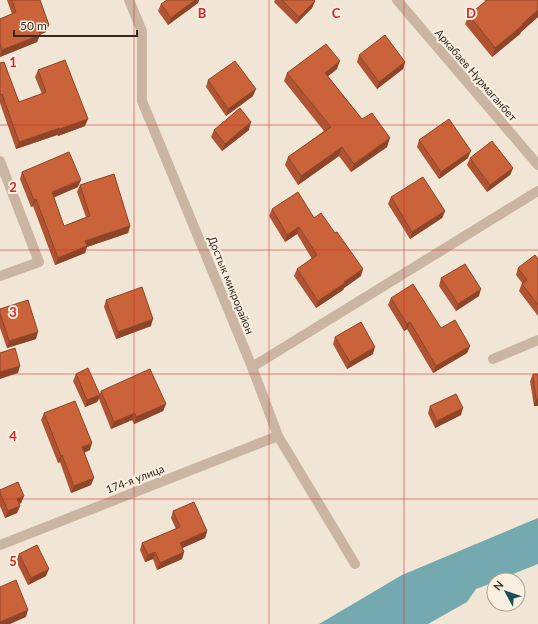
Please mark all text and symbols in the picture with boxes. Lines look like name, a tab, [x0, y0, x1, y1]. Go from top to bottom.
text: B	[198, 5, 207, 21]
text: C	[332, 5, 341, 21]
text: D	[466, 5, 476, 21]
scale bar	[14, 12, 137, 38]
text: 50 m	[20, 18, 47, 33]
street label: Аркабаев Нурмаганбет	[433, 26, 520, 124]
text: 1	[9, 54, 17, 70]
text: 2	[9, 179, 17, 195]
street label: Достык микрорайон	[206, 234, 257, 336]
text: 3	[9, 304, 17, 320]
text: 4	[9, 428, 17, 444]
street label: 174-я улица	[104, 461, 166, 496]
text: 5	[9, 553, 17, 569]
north arrow	[486, 572, 526, 612]
text: N	[490, 578, 506, 593]

